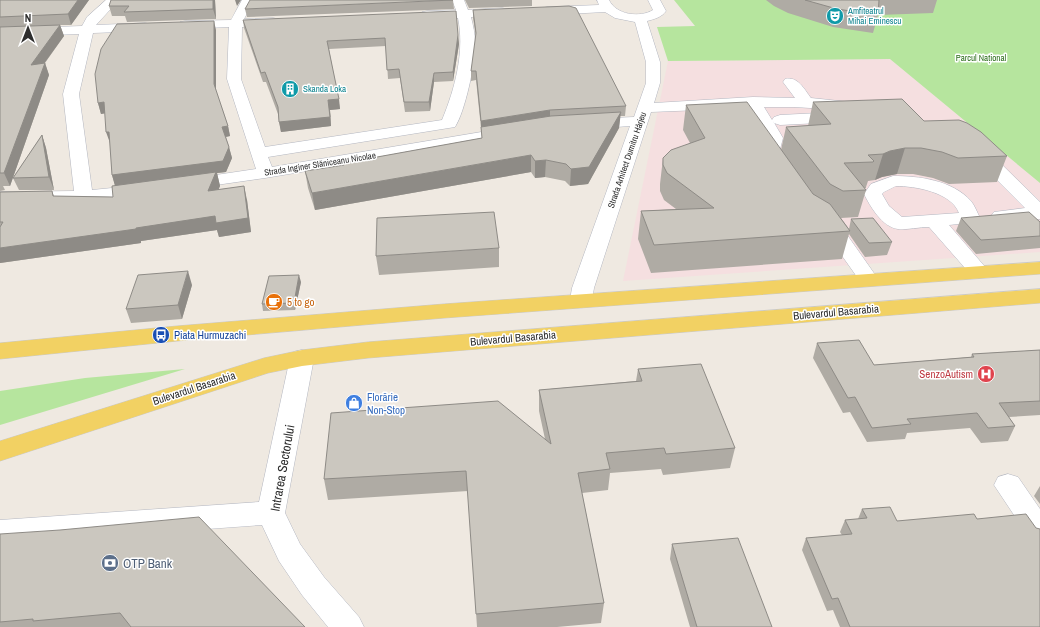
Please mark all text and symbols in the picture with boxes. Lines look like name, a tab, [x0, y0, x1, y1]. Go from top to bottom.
place label: Amfiteatrul Mihai Eminescu	[847, 5, 901, 27]
theatre icon: Amfiteatrul Mihai Eminescu	[825, 6, 845, 26]
north arrow	[8, 8, 48, 48]
text: N	[25, 11, 31, 25]
park label: Parcul Național	[956, 52, 1007, 64]
building icon: Skanda Loka	[280, 79, 300, 99]
place label: Skanda Loka	[303, 83, 346, 95]
street label: Strada Arhitect Dumitru Hârjeu	[605, 110, 649, 210]
street label: Strada Inginer Slăniceanu Nicolae	[263, 149, 377, 179]
cafe icon: 5 to go	[264, 292, 284, 312]
place label: 5 to go	[287, 295, 315, 309]
street label: Bulevardul Basarabia	[792, 301, 880, 323]
bus stop icon: Piata Hurmuzachi	[151, 325, 171, 345]
street label: Bulevardul Basarabia	[469, 327, 557, 349]
place label: Piata Hurmuzachi	[174, 328, 246, 342]
hospital icon: SenzoAutism	[976, 364, 996, 384]
place label: SenzoAutism	[919, 367, 973, 381]
street label: Bulevardul Basarabia	[151, 368, 237, 408]
place label: Florărie Non-Stop	[367, 390, 405, 417]
shop icon: Florărie Non-Stop	[344, 393, 364, 413]
street label: Intrarea Sectorului	[267, 423, 298, 513]
bank icon: OTP Bank	[100, 553, 120, 573]
place label: OTP Bank	[123, 555, 173, 572]

